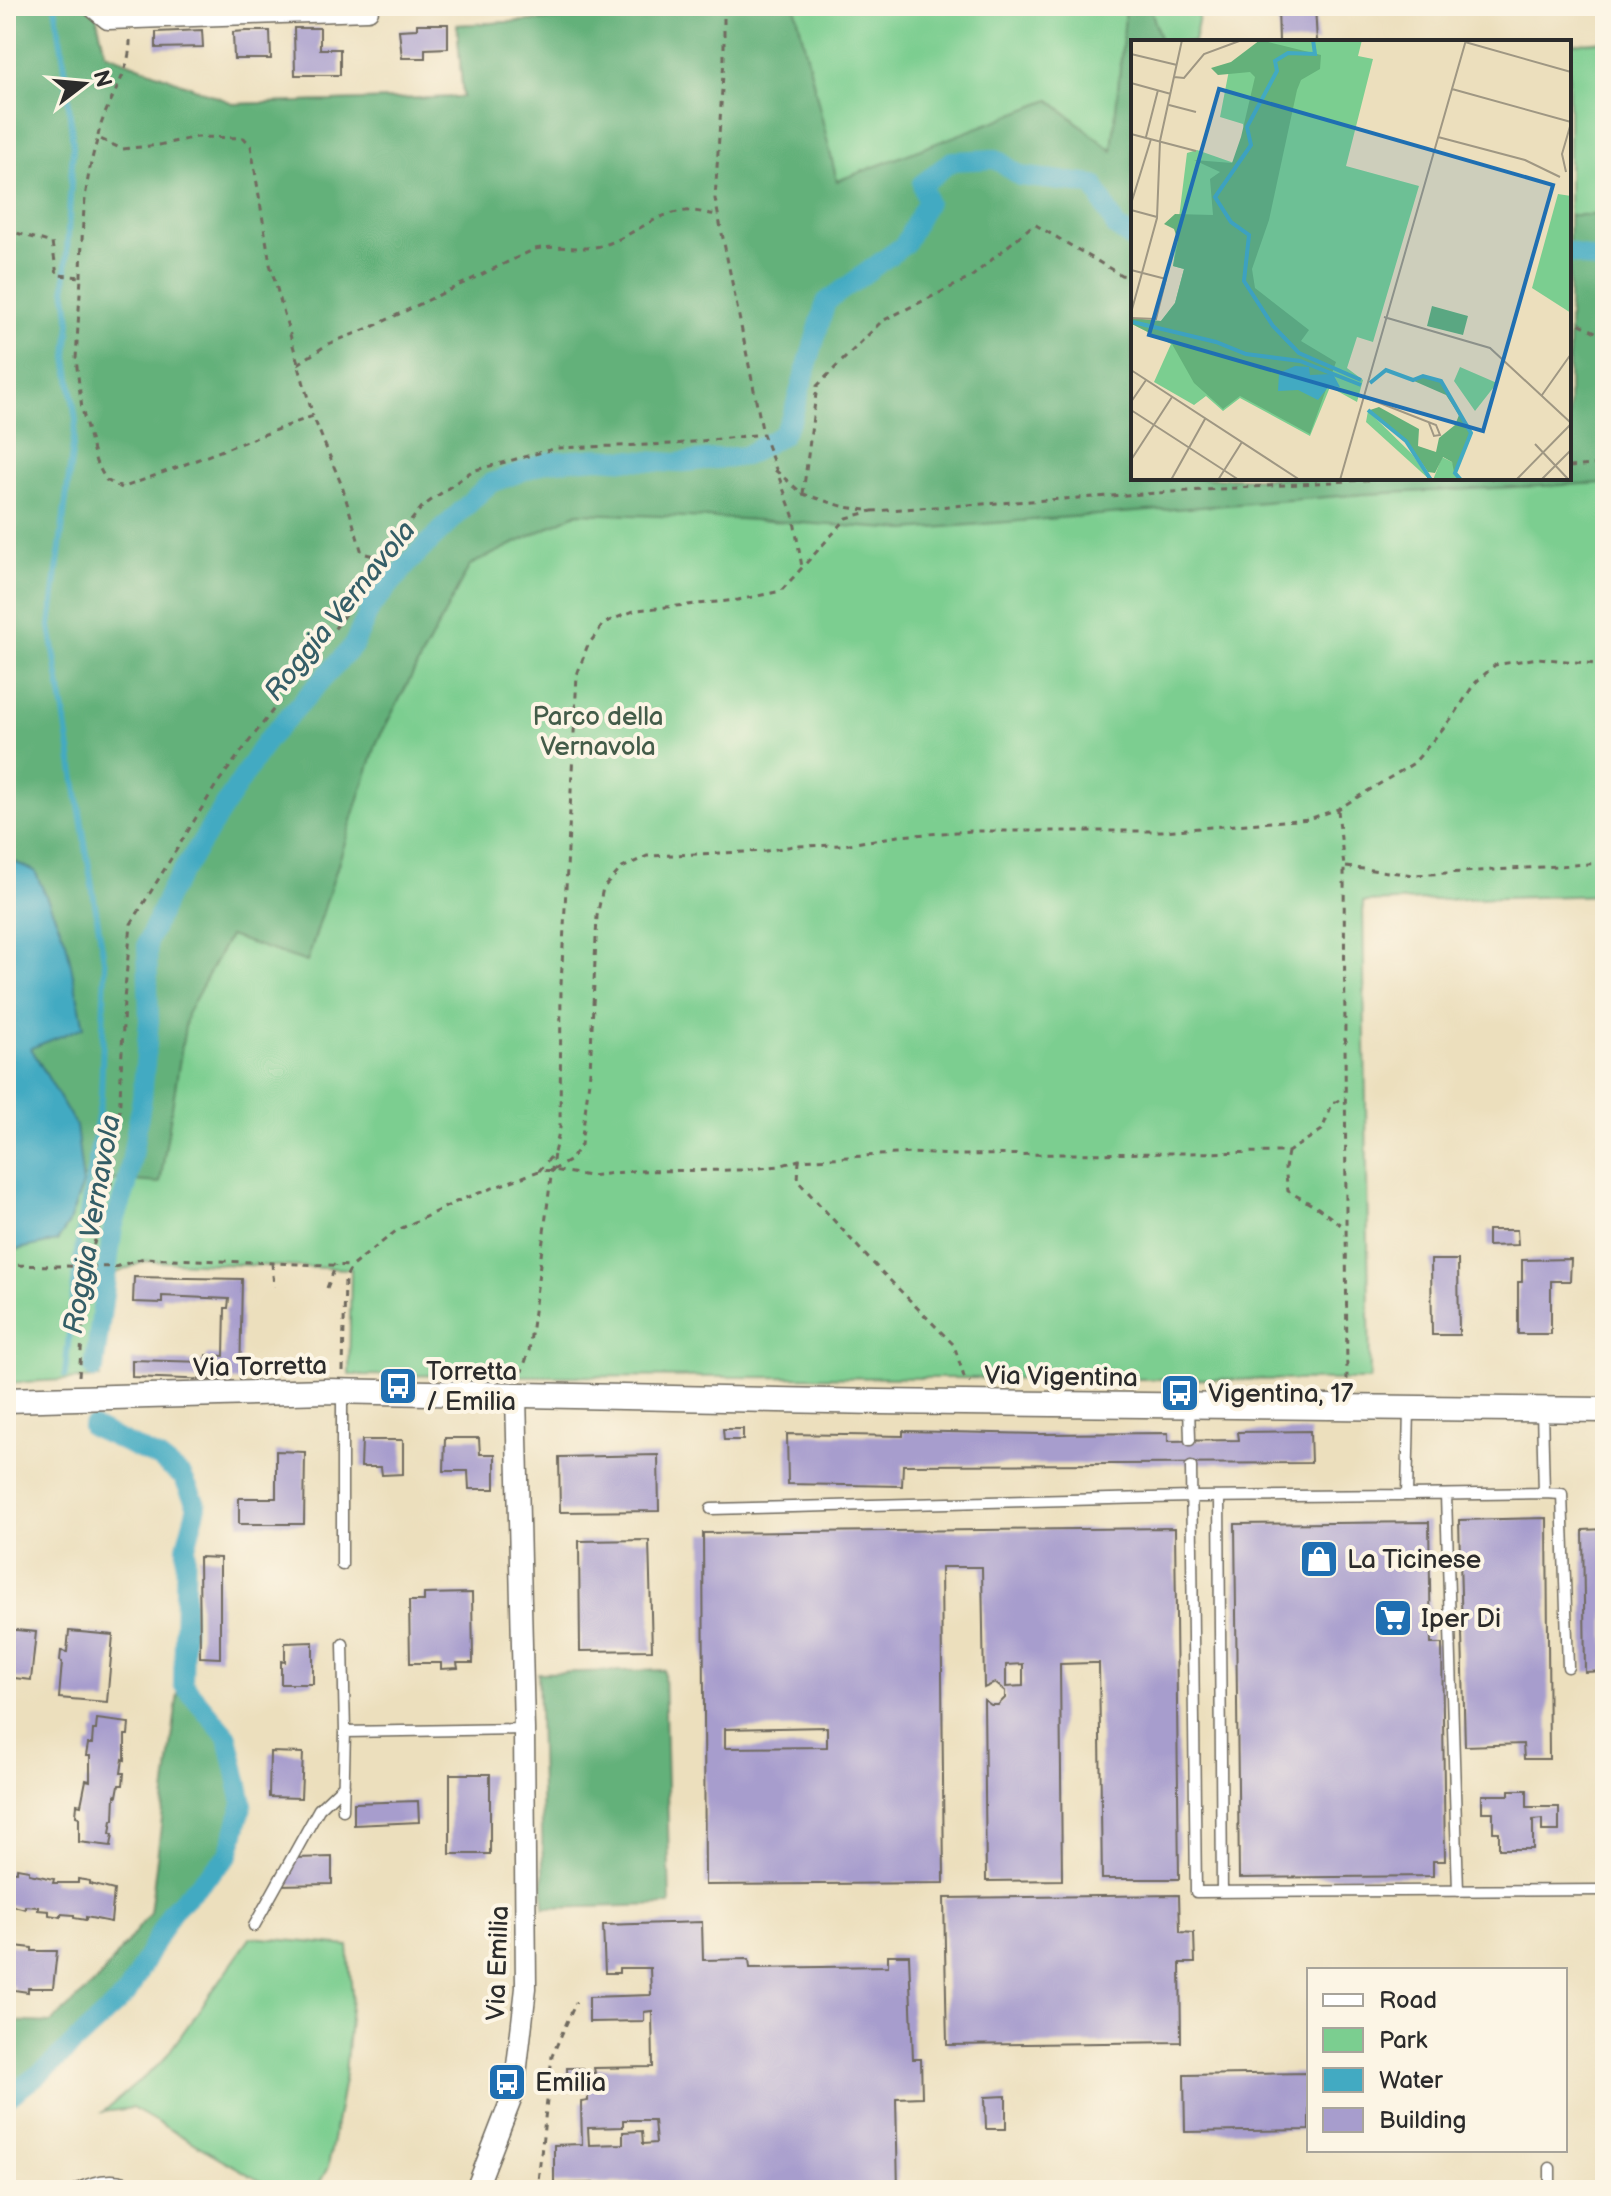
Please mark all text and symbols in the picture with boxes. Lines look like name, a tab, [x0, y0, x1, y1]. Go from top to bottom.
inset map	[1131, 40, 1571, 480]
north arrow	[44, 44, 124, 124]
text: N	[87, 67, 117, 91]
water label: Roggia Vernavola	[258, 514, 423, 708]
park label: Parco della Vernavola	[533, 702, 663, 763]
water label: Roggia Vernavola	[57, 1112, 128, 1336]
street label: Via Torretta	[193, 1351, 327, 1384]
place label: Torretta / Emilia	[426, 1357, 517, 1418]
street label: Via Vigentina	[984, 1361, 1138, 1394]
bus stop icon: Torretta / Emilia	[377, 1365, 419, 1407]
bus stop icon: Vigentina, 17	[1159, 1372, 1201, 1414]
place label: Vigentina, 17	[1208, 1379, 1354, 1410]
shop icon: La Ticinese	[1298, 1538, 1340, 1580]
place label: La Ticinese	[1347, 1545, 1481, 1576]
supermarket icon: Iper Di	[1372, 1597, 1414, 1639]
place label: Iper Di	[1421, 1604, 1501, 1635]
street label: Via Emilia	[481, 1905, 516, 2021]
legend	[1307, 1968, 1567, 2152]
text: Road	[1379, 1986, 1437, 2015]
text: Park	[1379, 2026, 1427, 2055]
bus stop icon: Emilia	[486, 2061, 528, 2103]
text: Water	[1379, 2066, 1443, 2095]
place label: Emilia	[535, 2068, 606, 2099]
text: Building	[1379, 2106, 1466, 2135]

